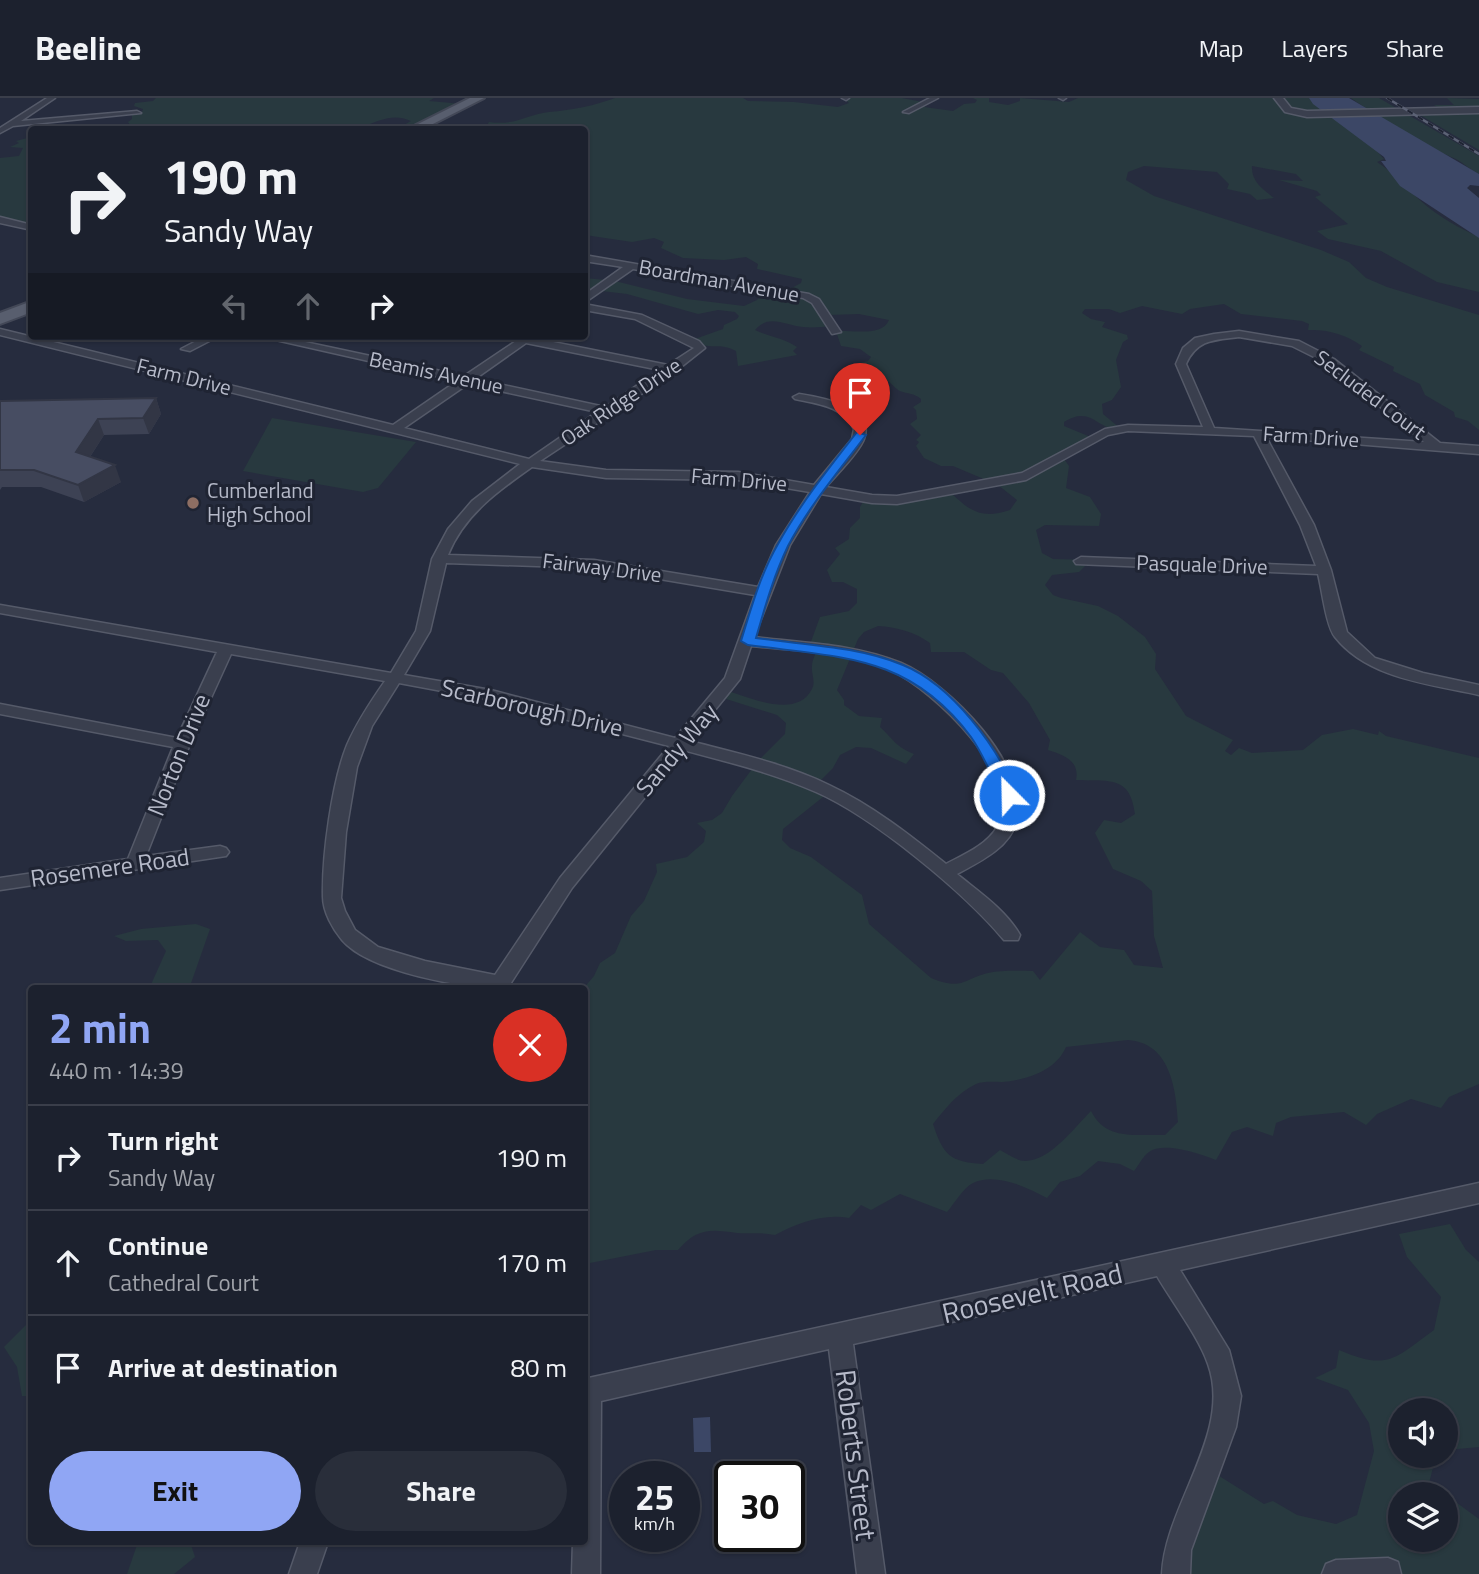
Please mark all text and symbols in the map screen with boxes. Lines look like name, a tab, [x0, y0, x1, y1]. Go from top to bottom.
text: Beeline	[35, 23, 141, 73]
text: Map	[1199, 30, 1244, 66]
text: Layers	[1282, 30, 1348, 66]
text: Share	[1386, 30, 1444, 66]
text: 190 m	[164, 138, 298, 213]
icon: right	[49, 154, 140, 245]
text: Sandy Way	[164, 206, 313, 254]
street label: Boardman Avenue	[636, 250, 802, 310]
icon: left	[216, 287, 254, 325]
icon: ahead	[289, 287, 327, 325]
icon: right	[362, 287, 400, 325]
street label: Secluded Court	[1308, 341, 1434, 447]
street label: Beamis Avenue	[366, 342, 506, 402]
street label: Farm Drive	[134, 349, 235, 403]
street label: Oak Ridge Drive	[554, 349, 687, 453]
pin	[830, 363, 890, 435]
icon: arrive	[841, 374, 879, 412]
street label: Farm Drive	[1262, 417, 1360, 455]
street label: Farm Drive	[690, 459, 788, 499]
place label: Cumberland High School	[207, 474, 314, 530]
marker: Cumberland High School	[185, 495, 201, 511]
street label: Fairway Drive	[541, 544, 664, 590]
street label: Pasquale Drive	[1136, 546, 1268, 582]
street label: Scarborough Drive	[438, 669, 627, 745]
street label: Norton Drive	[137, 688, 219, 821]
street label: Sandy Way	[626, 695, 726, 804]
position arrow	[972, 758, 1046, 832]
street label: Rosemere Road	[28, 838, 192, 896]
text: 2 min	[49, 995, 151, 1059]
button: close	[493, 1008, 567, 1082]
text: 440 m · 14:39	[49, 1053, 184, 1088]
text: Turn right	[108, 1121, 219, 1160]
text: 190 m	[496, 1138, 567, 1177]
icon: right	[49, 1139, 87, 1177]
text: Sandy Way	[108, 1160, 215, 1195]
text: Continue	[108, 1226, 208, 1265]
text: 170 m	[496, 1243, 567, 1282]
icon: ahead	[49, 1244, 87, 1282]
street label: Roosevelt Road	[937, 1251, 1126, 1334]
text: Cathedral Court	[108, 1265, 259, 1300]
text: Arrive at destination	[108, 1348, 338, 1387]
text: 80 m	[510, 1348, 567, 1387]
icon: arrive	[49, 1349, 87, 1387]
street label: Roberts Street	[825, 1367, 888, 1543]
map controls	[1388, 1398, 1458, 1552]
button: sound	[1388, 1398, 1458, 1468]
button: Exit	[49, 1451, 301, 1531]
button: Share	[315, 1451, 567, 1531]
speed limit sign: 30	[714, 1461, 805, 1552]
text: 25	[635, 1470, 674, 1524]
button: layers	[1388, 1482, 1458, 1552]
text: km/h	[634, 1510, 675, 1537]

